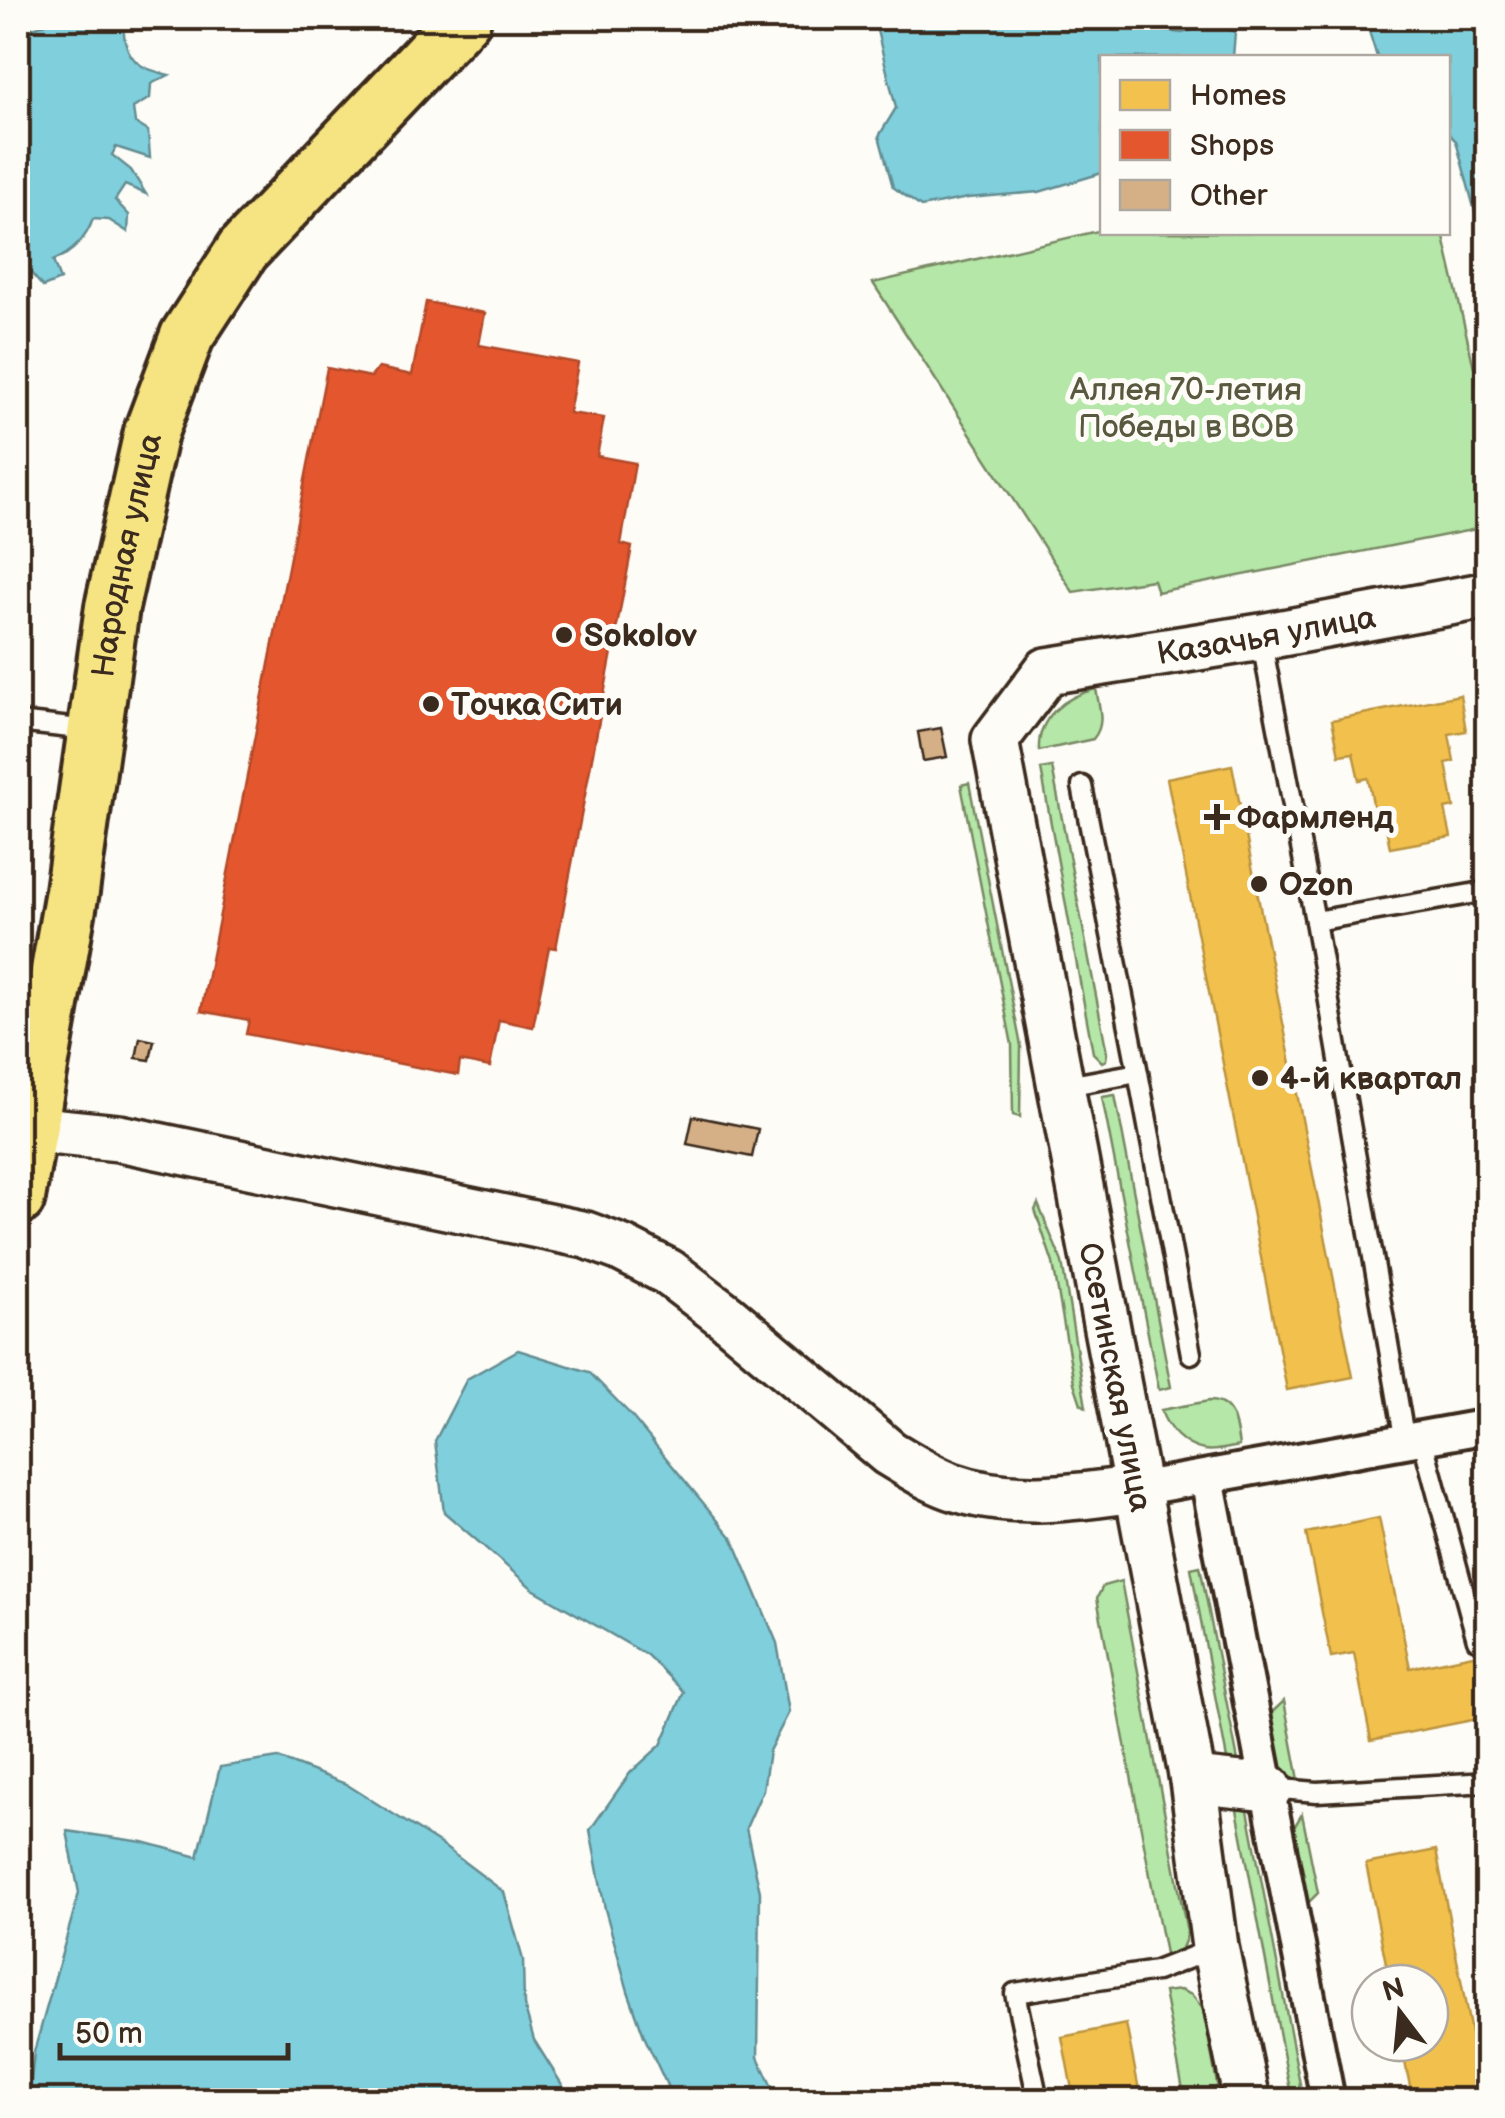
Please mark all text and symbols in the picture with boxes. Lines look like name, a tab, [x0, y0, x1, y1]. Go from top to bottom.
legend	[1100, 55, 1450, 235]
text: Homes	[1190, 78, 1287, 114]
text: Shops	[1190, 128, 1274, 164]
text: Other	[1190, 178, 1268, 214]
park label: Аллея 70-летия Победы в ВОВ	[1069, 371, 1302, 447]
street label: Народная улица	[84, 430, 171, 680]
street label: Казачья улица	[1154, 598, 1379, 674]
place label: Sokolov	[584, 617, 698, 656]
marker: Sokolov	[553, 624, 575, 646]
place label: Точка Сити	[451, 686, 623, 725]
marker: Точка Сити	[420, 693, 442, 715]
place label: Фармленд	[1237, 799, 1394, 838]
marker: Фармленд	[1206, 806, 1228, 828]
place label: Ozon	[1279, 866, 1354, 905]
marker: Ozon	[1248, 873, 1270, 895]
place label: 4-й квартал	[1280, 1060, 1462, 1099]
marker: 4-й квартал	[1249, 1067, 1271, 1089]
street label: Осетинская улица	[1069, 1239, 1160, 1515]
north arrow	[1350, 1963, 1450, 2063]
text: N	[1379, 1972, 1408, 2009]
scale bar	[60, 1998, 288, 2060]
text: 50 m	[75, 2016, 143, 2052]

